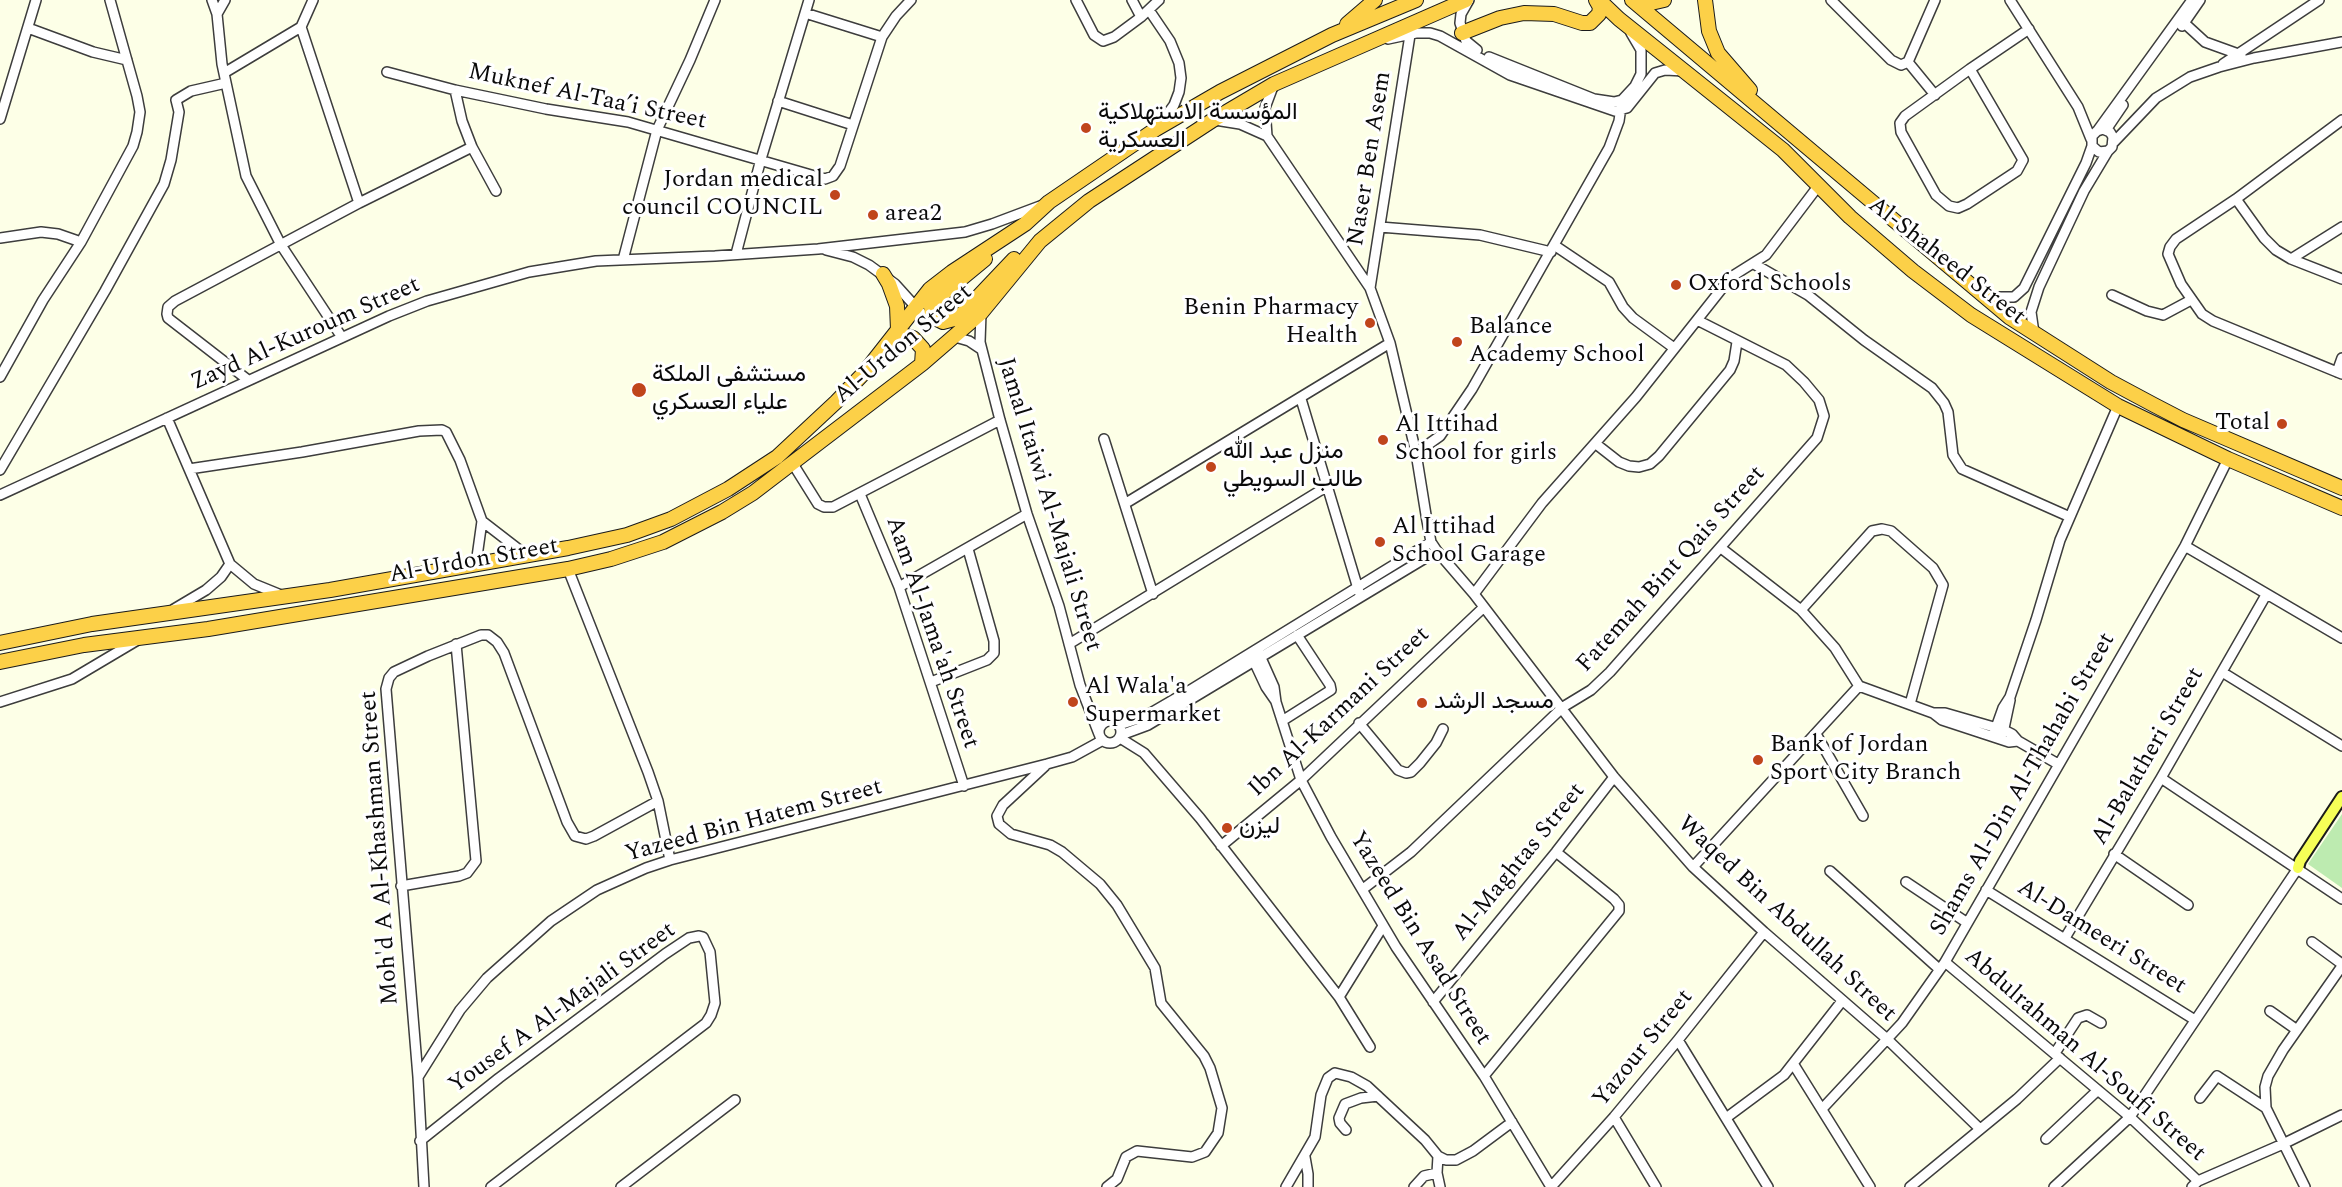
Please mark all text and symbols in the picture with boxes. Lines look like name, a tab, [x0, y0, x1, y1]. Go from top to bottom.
street label: Muknef Al-Taa’i Street	[465, 59, 709, 137]
street label: Naser Ben Asem	[1343, 70, 1399, 248]
place label: المؤسسة الاستهلاكية العسكرية	[1098, 100, 1298, 156]
marker: المؤسسة الاستهلاكية العسكرية	[1079, 121, 1093, 135]
place label: Jordan medical council COUNCIL	[622, 167, 823, 223]
marker: Jordan medical council COUNCIL	[828, 188, 842, 202]
street label: Al-Shaheed Street	[1862, 192, 2030, 332]
place label: area2	[885, 201, 942, 229]
marker: area2	[866, 208, 880, 222]
place label: Oxford Schools	[1688, 271, 1852, 299]
street label: Zayd Al-Kuroum Street	[187, 272, 425, 398]
marker: Oxford Schools	[1669, 278, 1683, 292]
street label: Al-Urdon Street	[829, 279, 979, 411]
place label: Benin Pharmacy Health	[1183, 295, 1358, 351]
place label: Balance Academy School	[1469, 314, 1644, 370]
marker: Benin Pharmacy Health	[1363, 316, 1377, 330]
marker: Balance Academy School	[1450, 335, 1464, 349]
street label: Jamal Itaiwi Al-Majali Street	[990, 355, 1106, 655]
place label: مستشفى الملكة علياء العسكري	[652, 362, 806, 418]
marker: مستشفى الملكة علياء العسكري	[630, 381, 648, 399]
place label: Total	[2215, 410, 2270, 438]
place label: Al Ittihad School for girls	[1395, 412, 1557, 468]
marker: Total	[2275, 417, 2289, 431]
marker: Al Ittihad School for girls	[1376, 433, 1390, 447]
place label: منزل عبد الله طالب السويطي	[1223, 439, 1363, 495]
marker: منزل عبد الله طالب السويطي	[1204, 460, 1218, 474]
street label: Fatemah Bint Qais Street	[1572, 461, 1772, 679]
street label: Aam Al-Jama'ah Street	[878, 513, 984, 753]
place label: Al Ittihad School Garage	[1392, 514, 1546, 570]
street label: Al-Urdon Street	[387, 533, 561, 591]
marker: Al Ittihad School Garage	[1373, 535, 1387, 549]
street label: Ibn Al-Karmani Street	[1243, 622, 1437, 804]
street label: Shams Al-Din Al-Thahabi Street	[1925, 628, 2123, 942]
street label: Al-Balatheri Street	[2087, 663, 2211, 851]
place label: Al Wala'a Supermarket	[1085, 674, 1221, 730]
place label: مسجد الرشد	[1434, 689, 1554, 717]
street label: Moh'd A Al-Khashman Street	[356, 690, 406, 1006]
marker: Al Wala'a Supermarket	[1066, 695, 1080, 709]
marker: مسجد الرشد	[1415, 696, 1429, 710]
place label: Bank of Jordan Sport City Branch	[1770, 732, 1961, 788]
marker: Bank of Jordan Sport City Branch	[1751, 753, 1765, 767]
street label: Yazeed Bin Hatem Street	[622, 774, 886, 870]
street label: Al-Maghtas Street	[1447, 778, 1593, 948]
street label: Waqed Bin Abdullah Street	[1670, 811, 1902, 1029]
place label: ليزن	[1239, 814, 1280, 842]
marker: ليزن	[1220, 821, 1234, 835]
street label: Yazeed Bin Asad Street	[1341, 827, 1497, 1051]
street label: Al-Dameeri Street	[2011, 874, 2191, 1002]
street label: Yousef A Al-Majali Street	[444, 917, 682, 1101]
street label: Abdulrahman Al-Soufi Street	[1957, 943, 2211, 1169]
street label: Yazour Street	[1588, 984, 1700, 1114]

